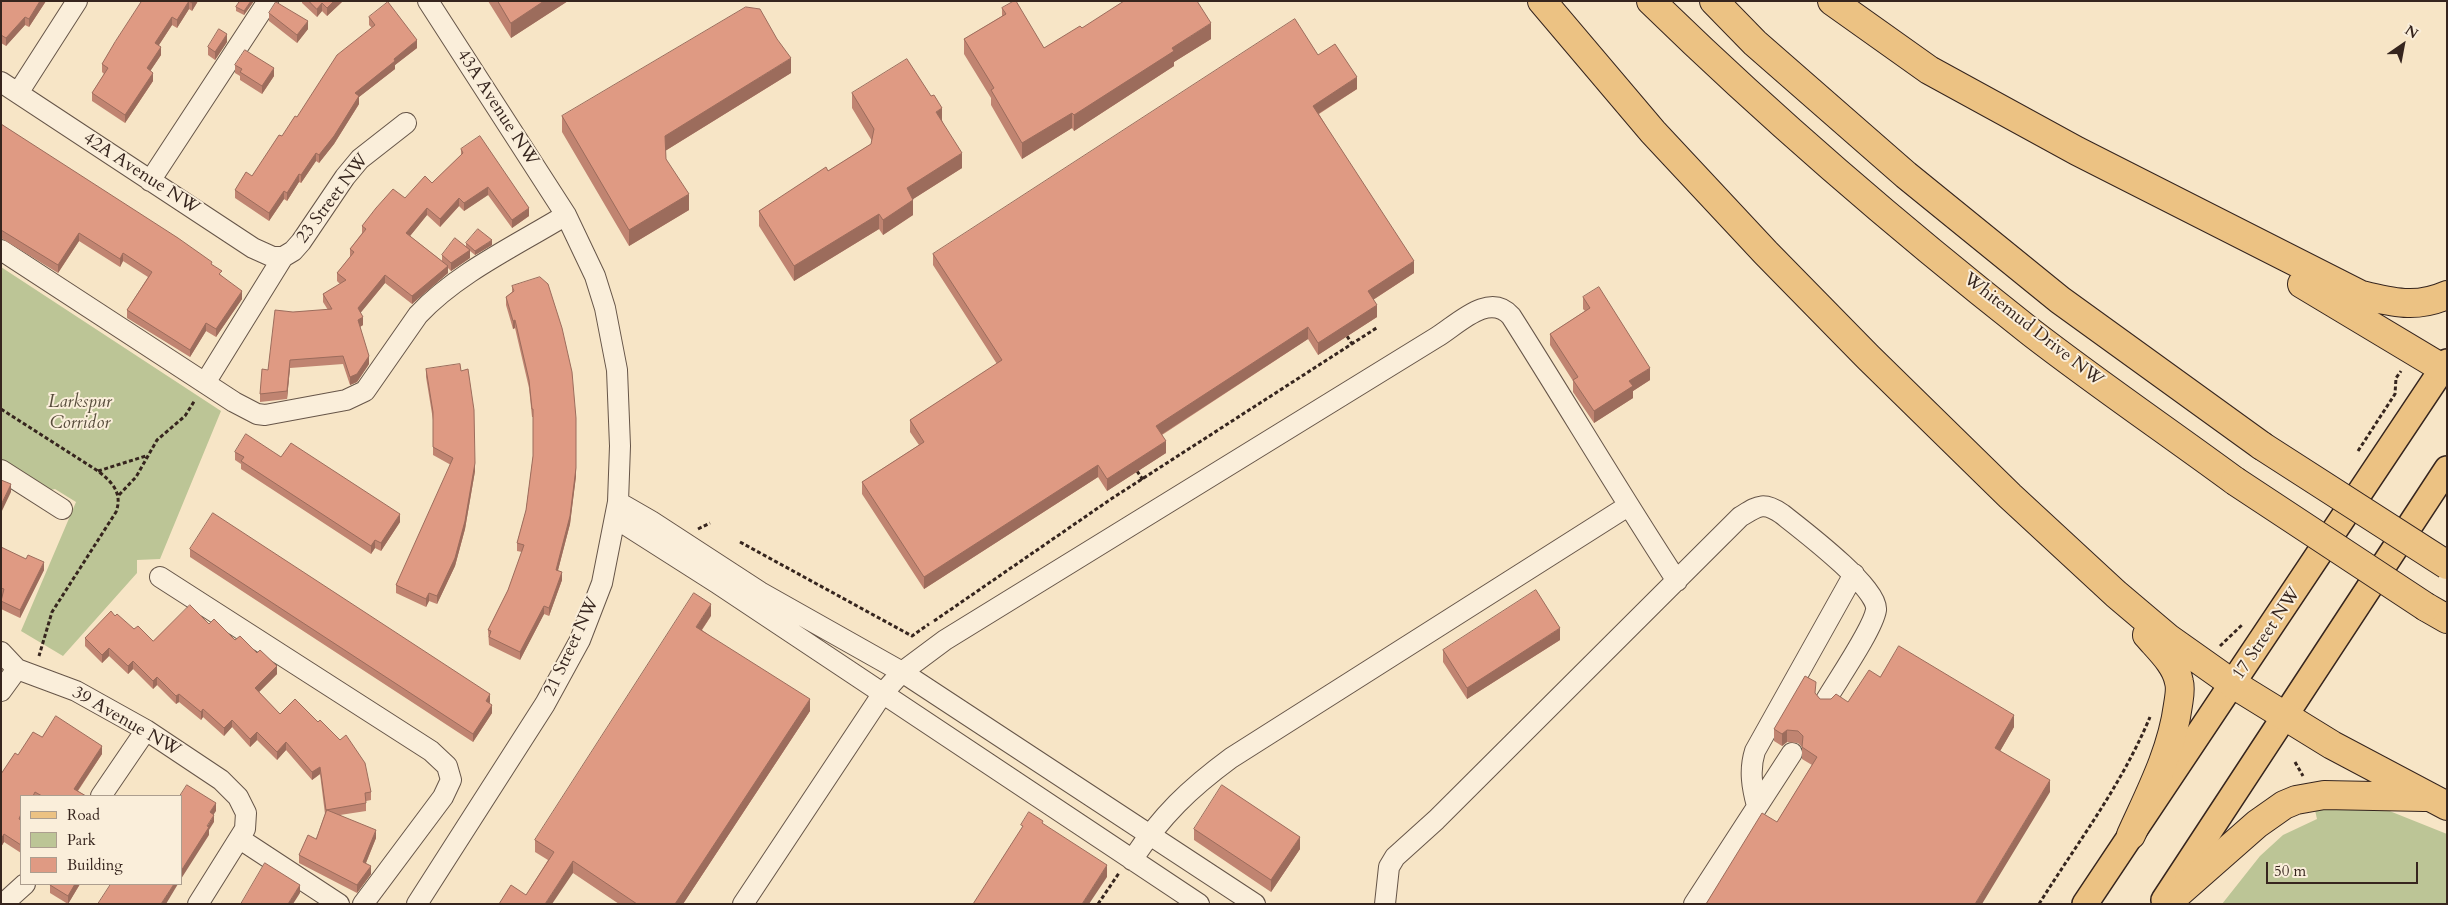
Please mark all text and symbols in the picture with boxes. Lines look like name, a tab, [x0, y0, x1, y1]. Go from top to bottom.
north arrow	[2378, 20, 2428, 70]
text: N	[2401, 21, 2422, 43]
street label: 43A Avenue NW	[451, 46, 543, 170]
street label: 42A Avenue NW	[79, 128, 203, 220]
street label: 23 Street NW	[292, 150, 374, 248]
street label: Whitemud Drive NW	[1959, 269, 2107, 391]
park label: Larkspur Corridor	[48, 392, 112, 434]
street label: 17 Street NW	[2228, 584, 2306, 684]
street label: 21 Street NW	[540, 594, 604, 700]
street label: 39 Avenue NW	[68, 682, 184, 762]
legend	[20, 795, 182, 885]
text: Road	[67, 805, 100, 825]
text: Park	[67, 830, 96, 850]
scale bar	[2268, 852, 2420, 884]
text: Building	[67, 855, 123, 875]
text: 50 m	[2274, 861, 2306, 881]

